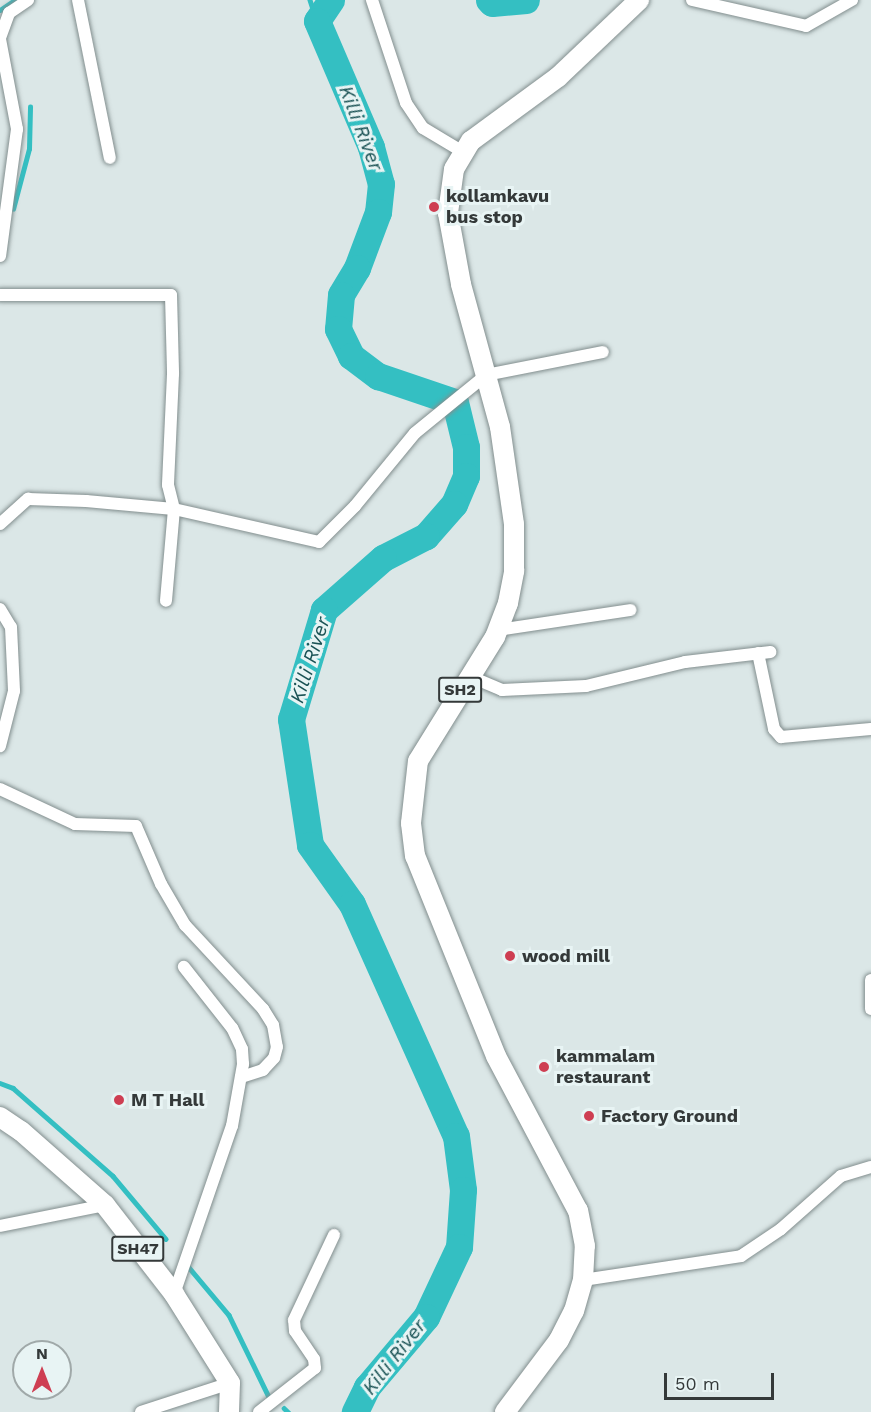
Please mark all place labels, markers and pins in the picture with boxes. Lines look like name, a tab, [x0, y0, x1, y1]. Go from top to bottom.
place label: kollamkavu bus stop	[446, 186, 549, 228]
marker: kollamkavu bus stop	[427, 200, 441, 214]
place label: wood mill	[522, 945, 610, 967]
marker: wood mill	[503, 949, 517, 963]
place label: kammalam restaurant	[556, 1046, 655, 1088]
marker: kammalam restaurant	[537, 1060, 551, 1074]
place label: M T Hall	[131, 1089, 205, 1111]
marker: M T Hall	[112, 1093, 126, 1107]
place label: Factory Ground	[601, 1105, 738, 1127]
marker: Factory Ground	[582, 1109, 596, 1123]

